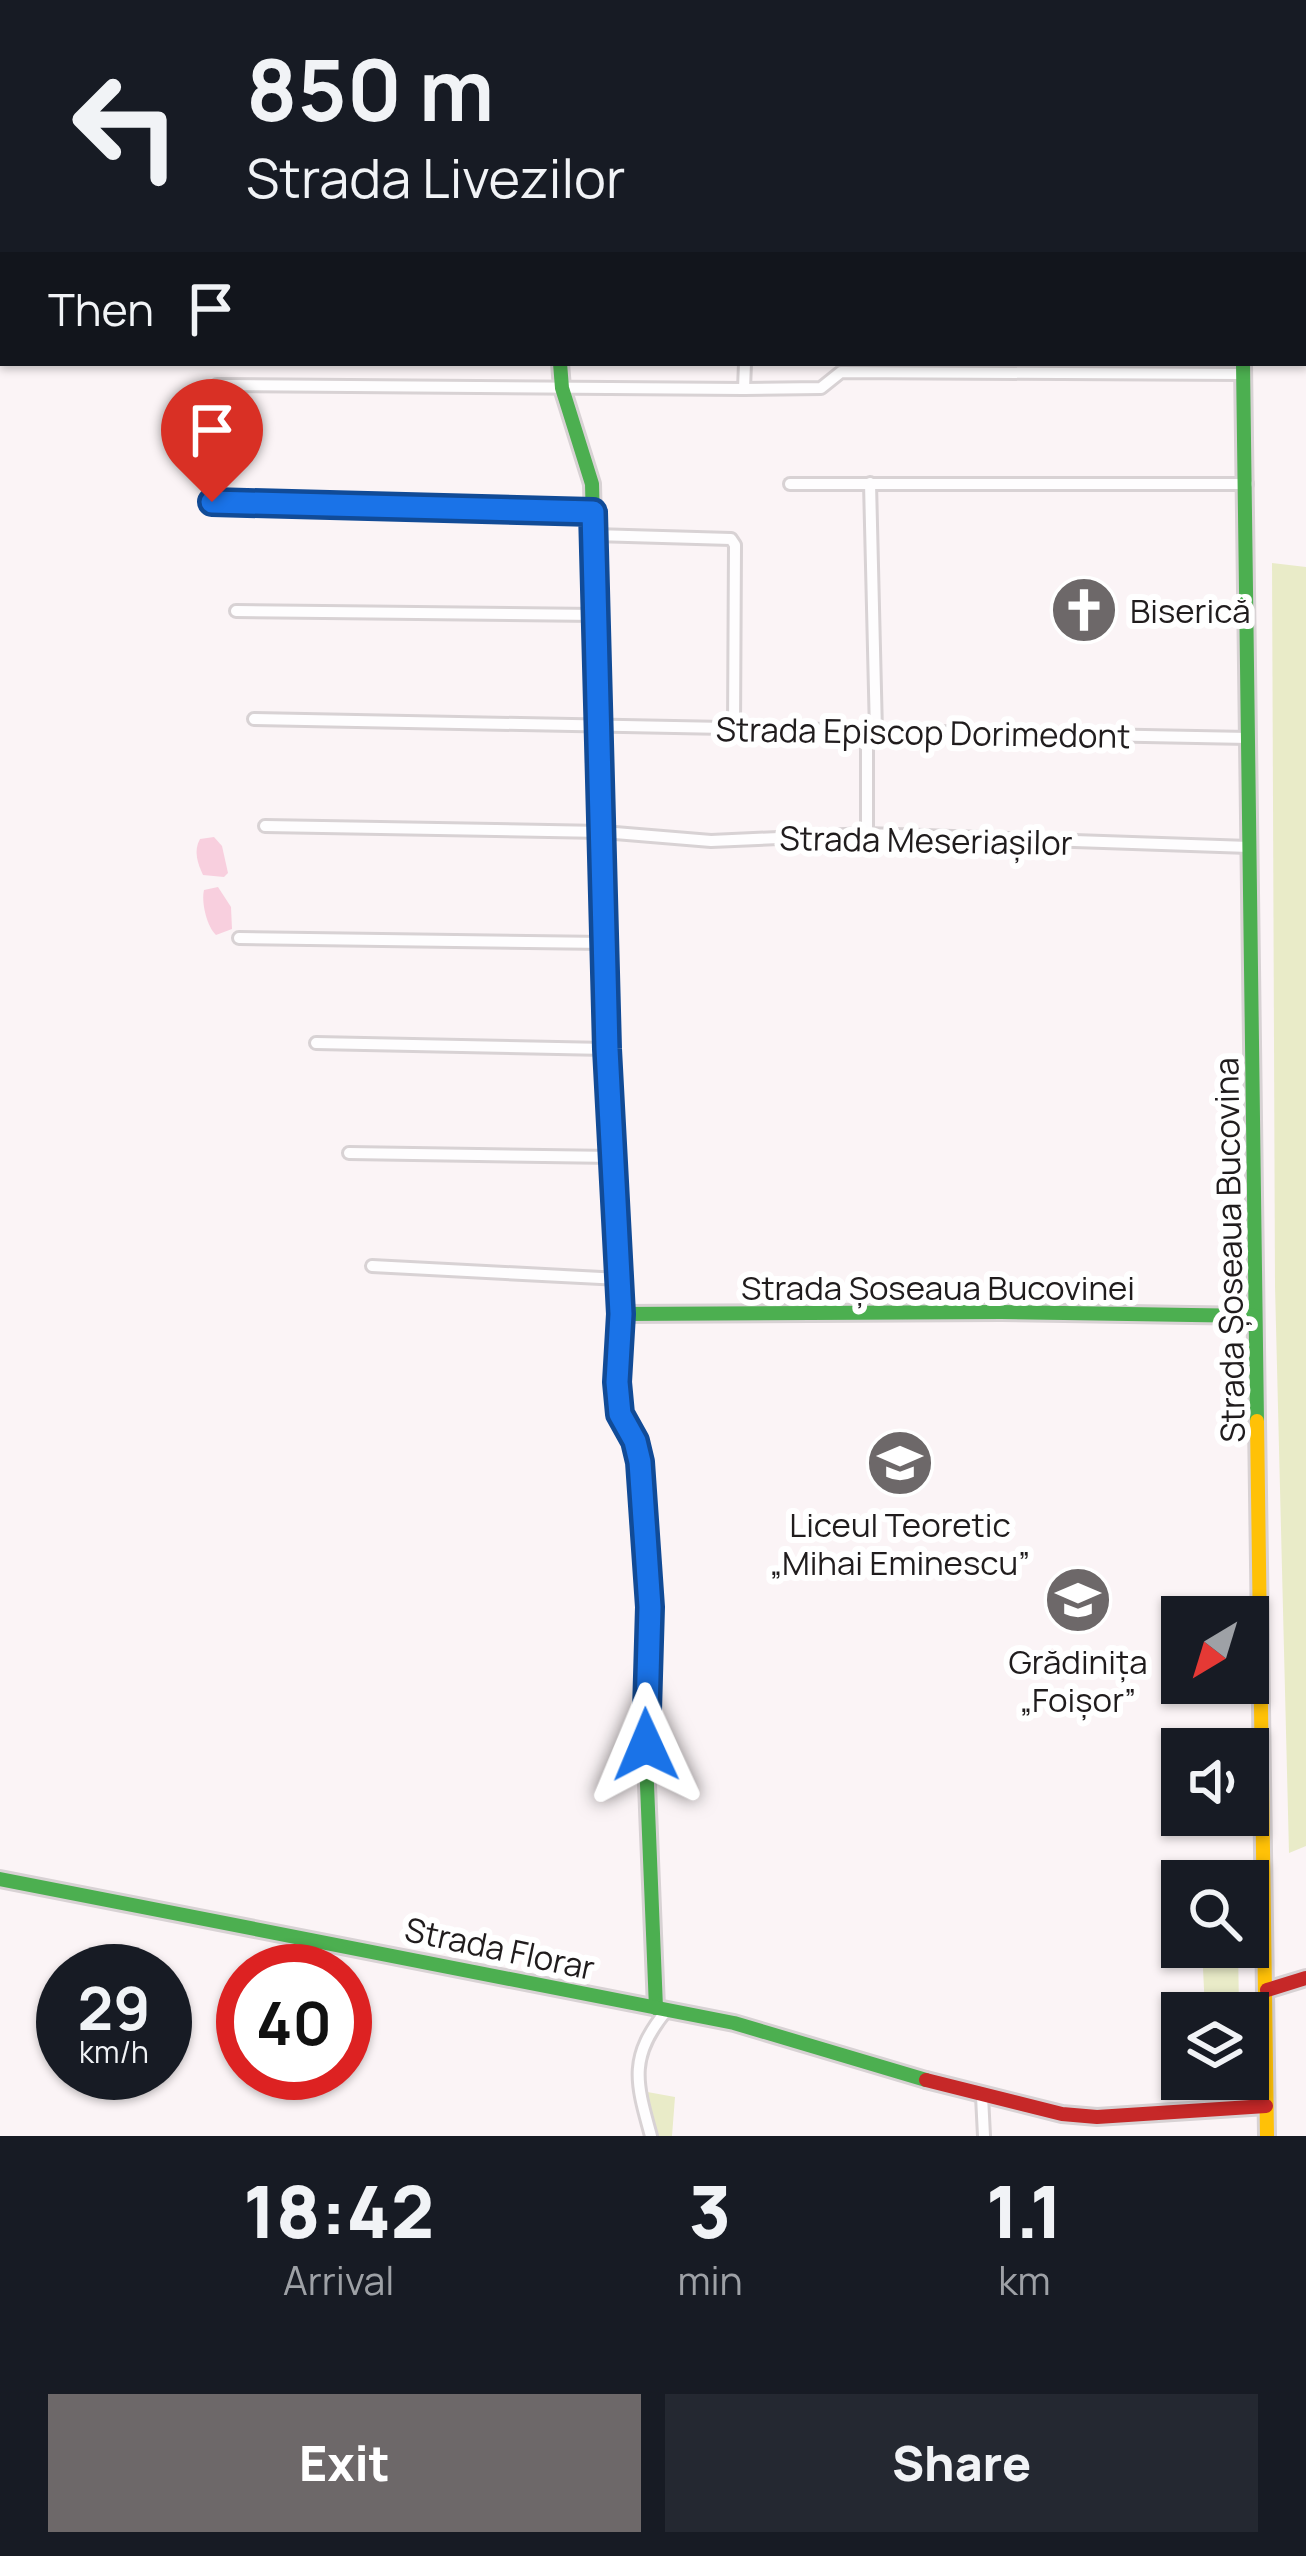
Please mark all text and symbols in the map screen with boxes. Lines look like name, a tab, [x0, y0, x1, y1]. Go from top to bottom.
text: 850 m	[246, 31, 494, 146]
icon: left	[48, 48, 204, 204]
text: Strada Livezilor	[246, 140, 625, 214]
icon: arrive	[178, 276, 244, 342]
text: Then	[48, 278, 154, 340]
pin	[161, 379, 263, 502]
icon: arrive	[179, 397, 245, 463]
church icon: Biserică	[1049, 575, 1119, 645]
place label: Biserică	[1130, 588, 1251, 633]
street label: Strada Episcop Dorimedont	[715, 706, 1131, 758]
street label: Strada Meseriașilor	[779, 815, 1073, 865]
street label: Strada Șoseaua Bucovina	[1203, 1057, 1255, 1443]
street label: Strada Șoseaua Bucovinei	[741, 1265, 1135, 1310]
school or university icon: Liceul Teoretic „Mihai Eminescu”	[865, 1428, 935, 1498]
place label: Liceul Teoretic „Mihai Eminescu”	[770, 1502, 1030, 1585]
school or university icon: Grădinița „Foișor”	[1043, 1565, 1113, 1635]
north arrow	[1161, 1596, 1269, 1704]
map controls	[1161, 1596, 1269, 2100]
place label: Grădinița „Foișor”	[1009, 1639, 1147, 1722]
position arrow	[583, 1682, 709, 1808]
button: sound	[1161, 1728, 1269, 1836]
button: search	[1161, 1860, 1269, 1968]
street label: Strada Florar	[401, 1906, 599, 1990]
speed limit sign: 40	[216, 1944, 372, 2100]
text: 29	[77, 1966, 151, 2048]
button: layers	[1161, 1992, 1269, 2100]
text: km/h	[79, 2031, 149, 2072]
text: 18:42	[243, 2161, 434, 2260]
text: 3	[689, 2161, 731, 2260]
text: 1.1	[986, 2161, 1063, 2260]
text: Arrival	[283, 2253, 394, 2307]
text: min	[677, 2253, 743, 2307]
text: km	[998, 2253, 1051, 2307]
button: Exit	[48, 2394, 641, 2532]
button: Share	[665, 2394, 1258, 2532]

